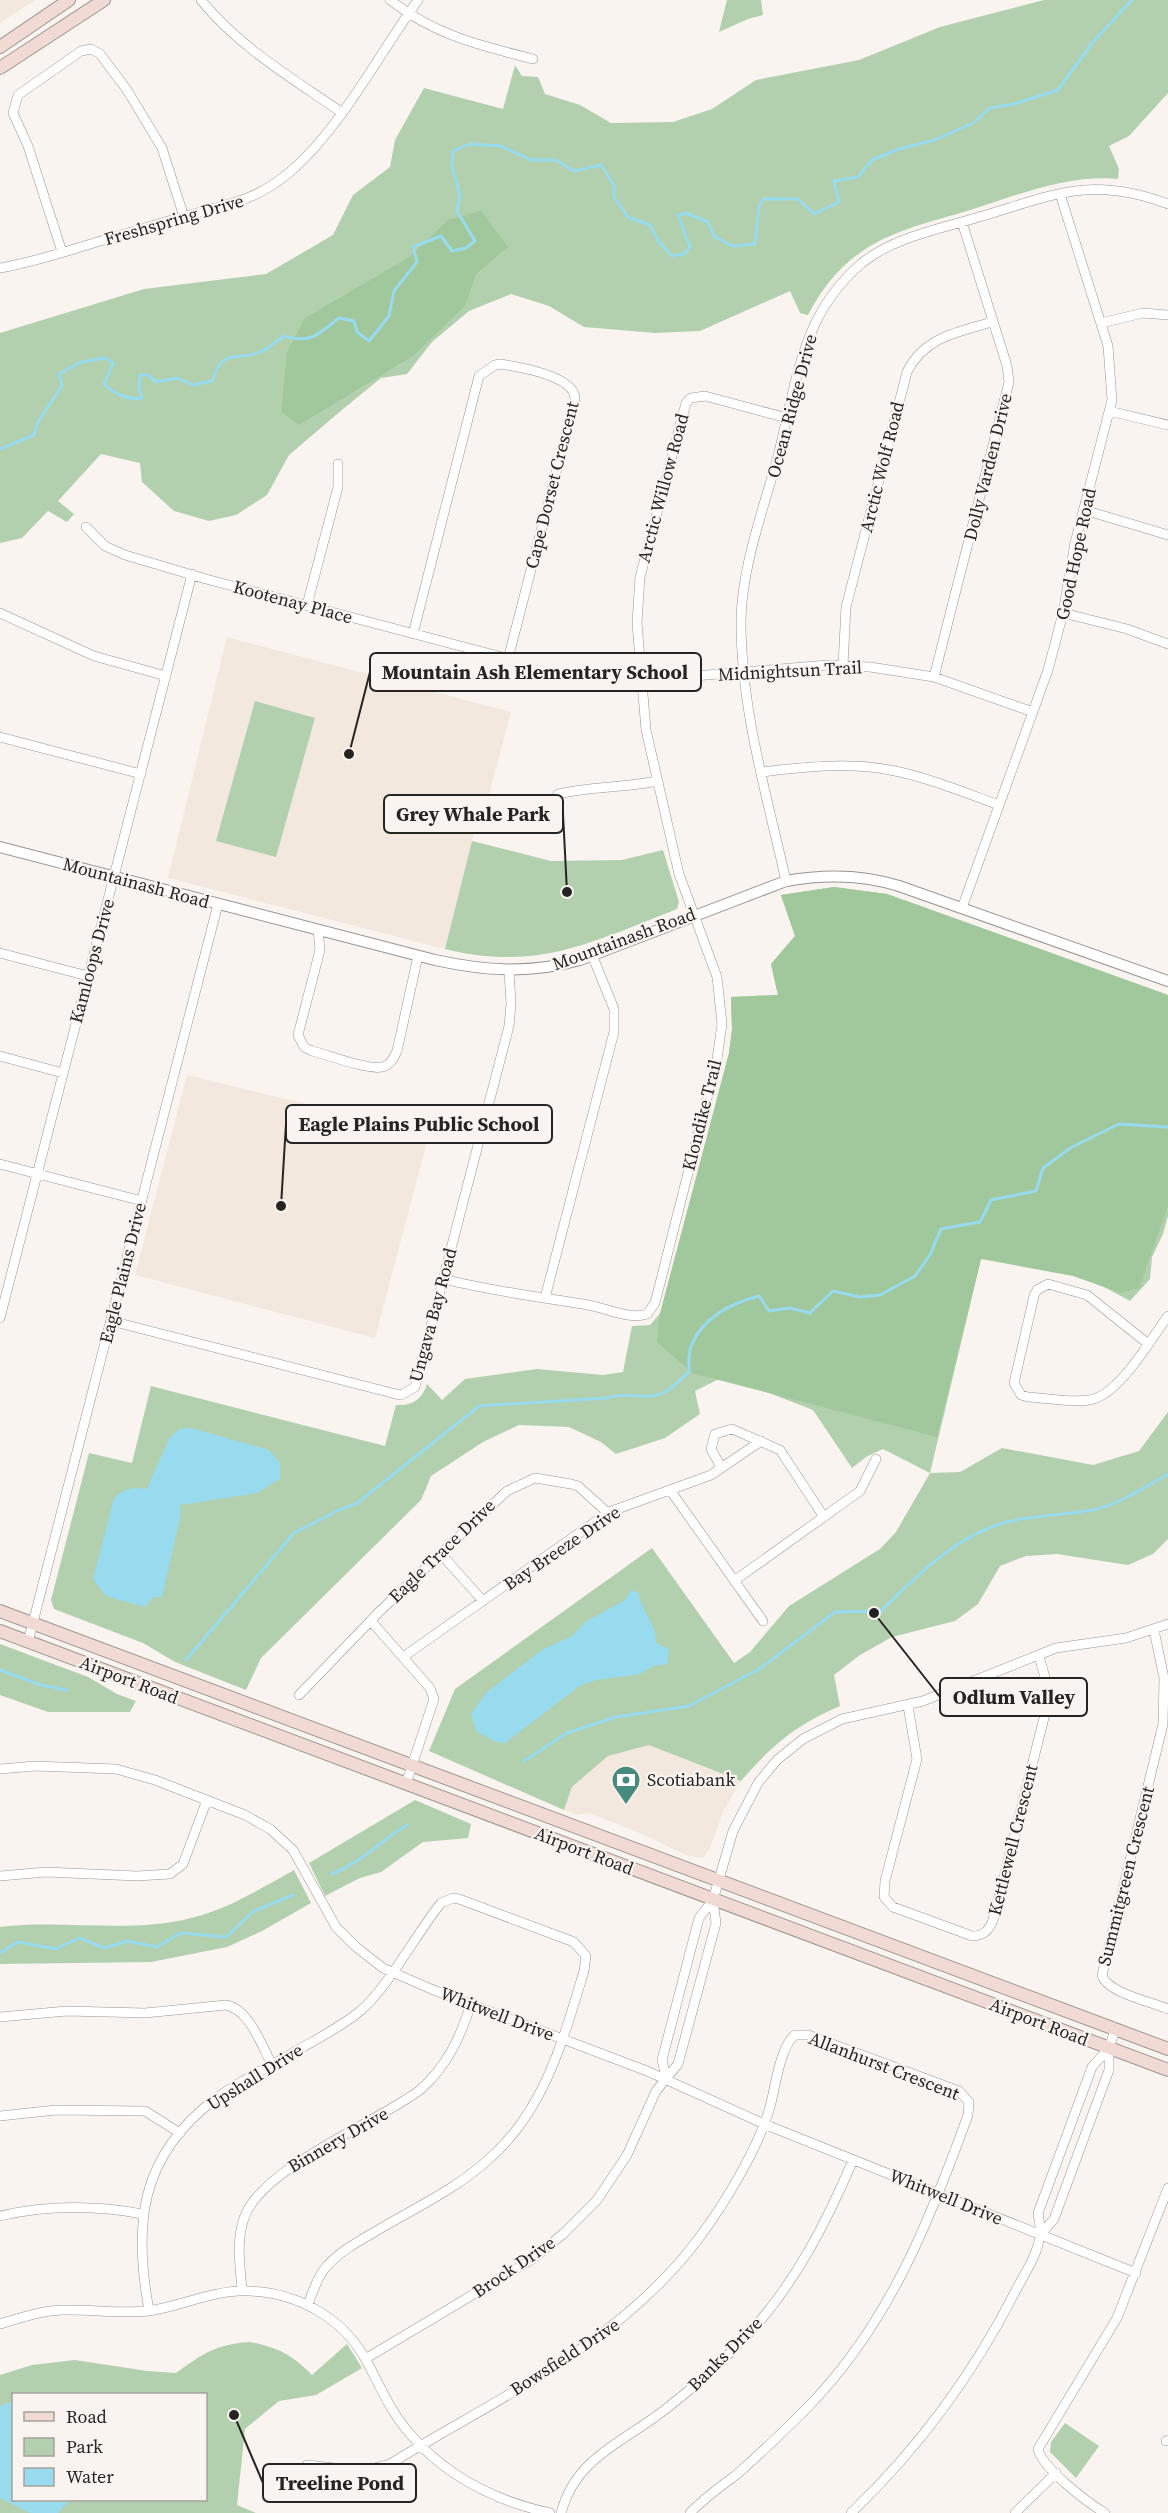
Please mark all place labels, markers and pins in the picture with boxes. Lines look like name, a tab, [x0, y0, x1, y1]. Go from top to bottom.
callout: Mountain Ash Elementary School	[370, 653, 701, 691]
callout: Grey Whale Park	[384, 795, 563, 833]
callout: Eagle Plains Public School	[286, 1105, 552, 1143]
callout: Odlum Valley	[940, 1678, 1087, 1716]
bank icon: Scotiabank	[610, 1764, 642, 1806]
place label: Scotiabank	[647, 1767, 735, 1792]
callout: Treeline Pond	[263, 2464, 416, 2502]

